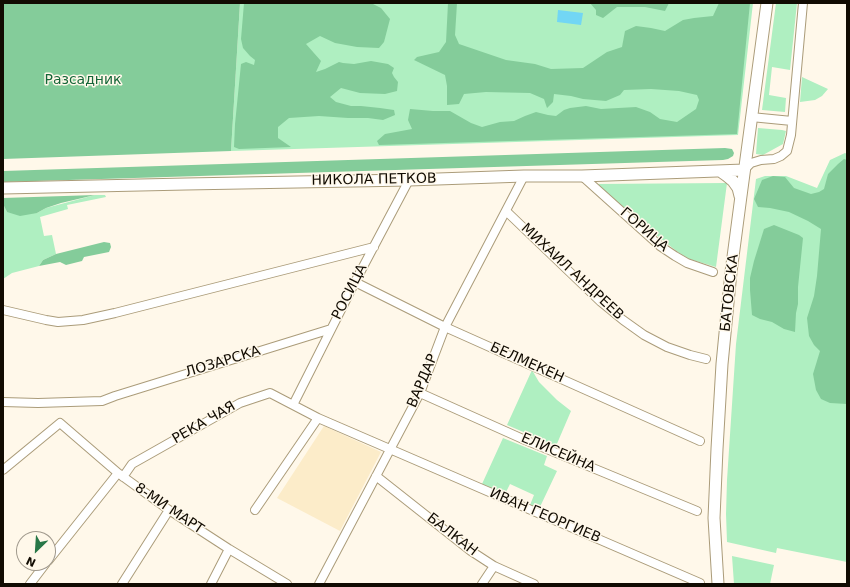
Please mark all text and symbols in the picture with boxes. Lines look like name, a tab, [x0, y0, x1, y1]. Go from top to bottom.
park label: Разсадник	[44, 72, 122, 88]
street label: НИКОЛА ПЕТКОВ	[311, 171, 437, 189]
street label: ГОРИЦА	[616, 204, 672, 256]
street label: МИХАИЛ АНДРЕЕВ	[517, 220, 627, 324]
street label: БАТОВСКА	[718, 254, 742, 332]
street label: РОСИЦА	[329, 261, 371, 323]
street label: БЕЛМЕКЕН	[487, 339, 567, 387]
street label: ЛОЗАРСКА	[183, 343, 263, 381]
street label: ВАРДАР	[404, 352, 442, 410]
street label: РЕКА ЧАЯ	[169, 398, 239, 448]
street label: ЕЛИСЕЙНА	[518, 430, 598, 476]
street label: 8-МИ МАРТ	[131, 480, 207, 538]
street label: ИВАН ГЕОРГИЕВ	[487, 485, 603, 547]
street label: БАЛКАН	[423, 510, 481, 560]
north arrow	[16, 531, 56, 571]
text: N	[24, 554, 38, 569]

